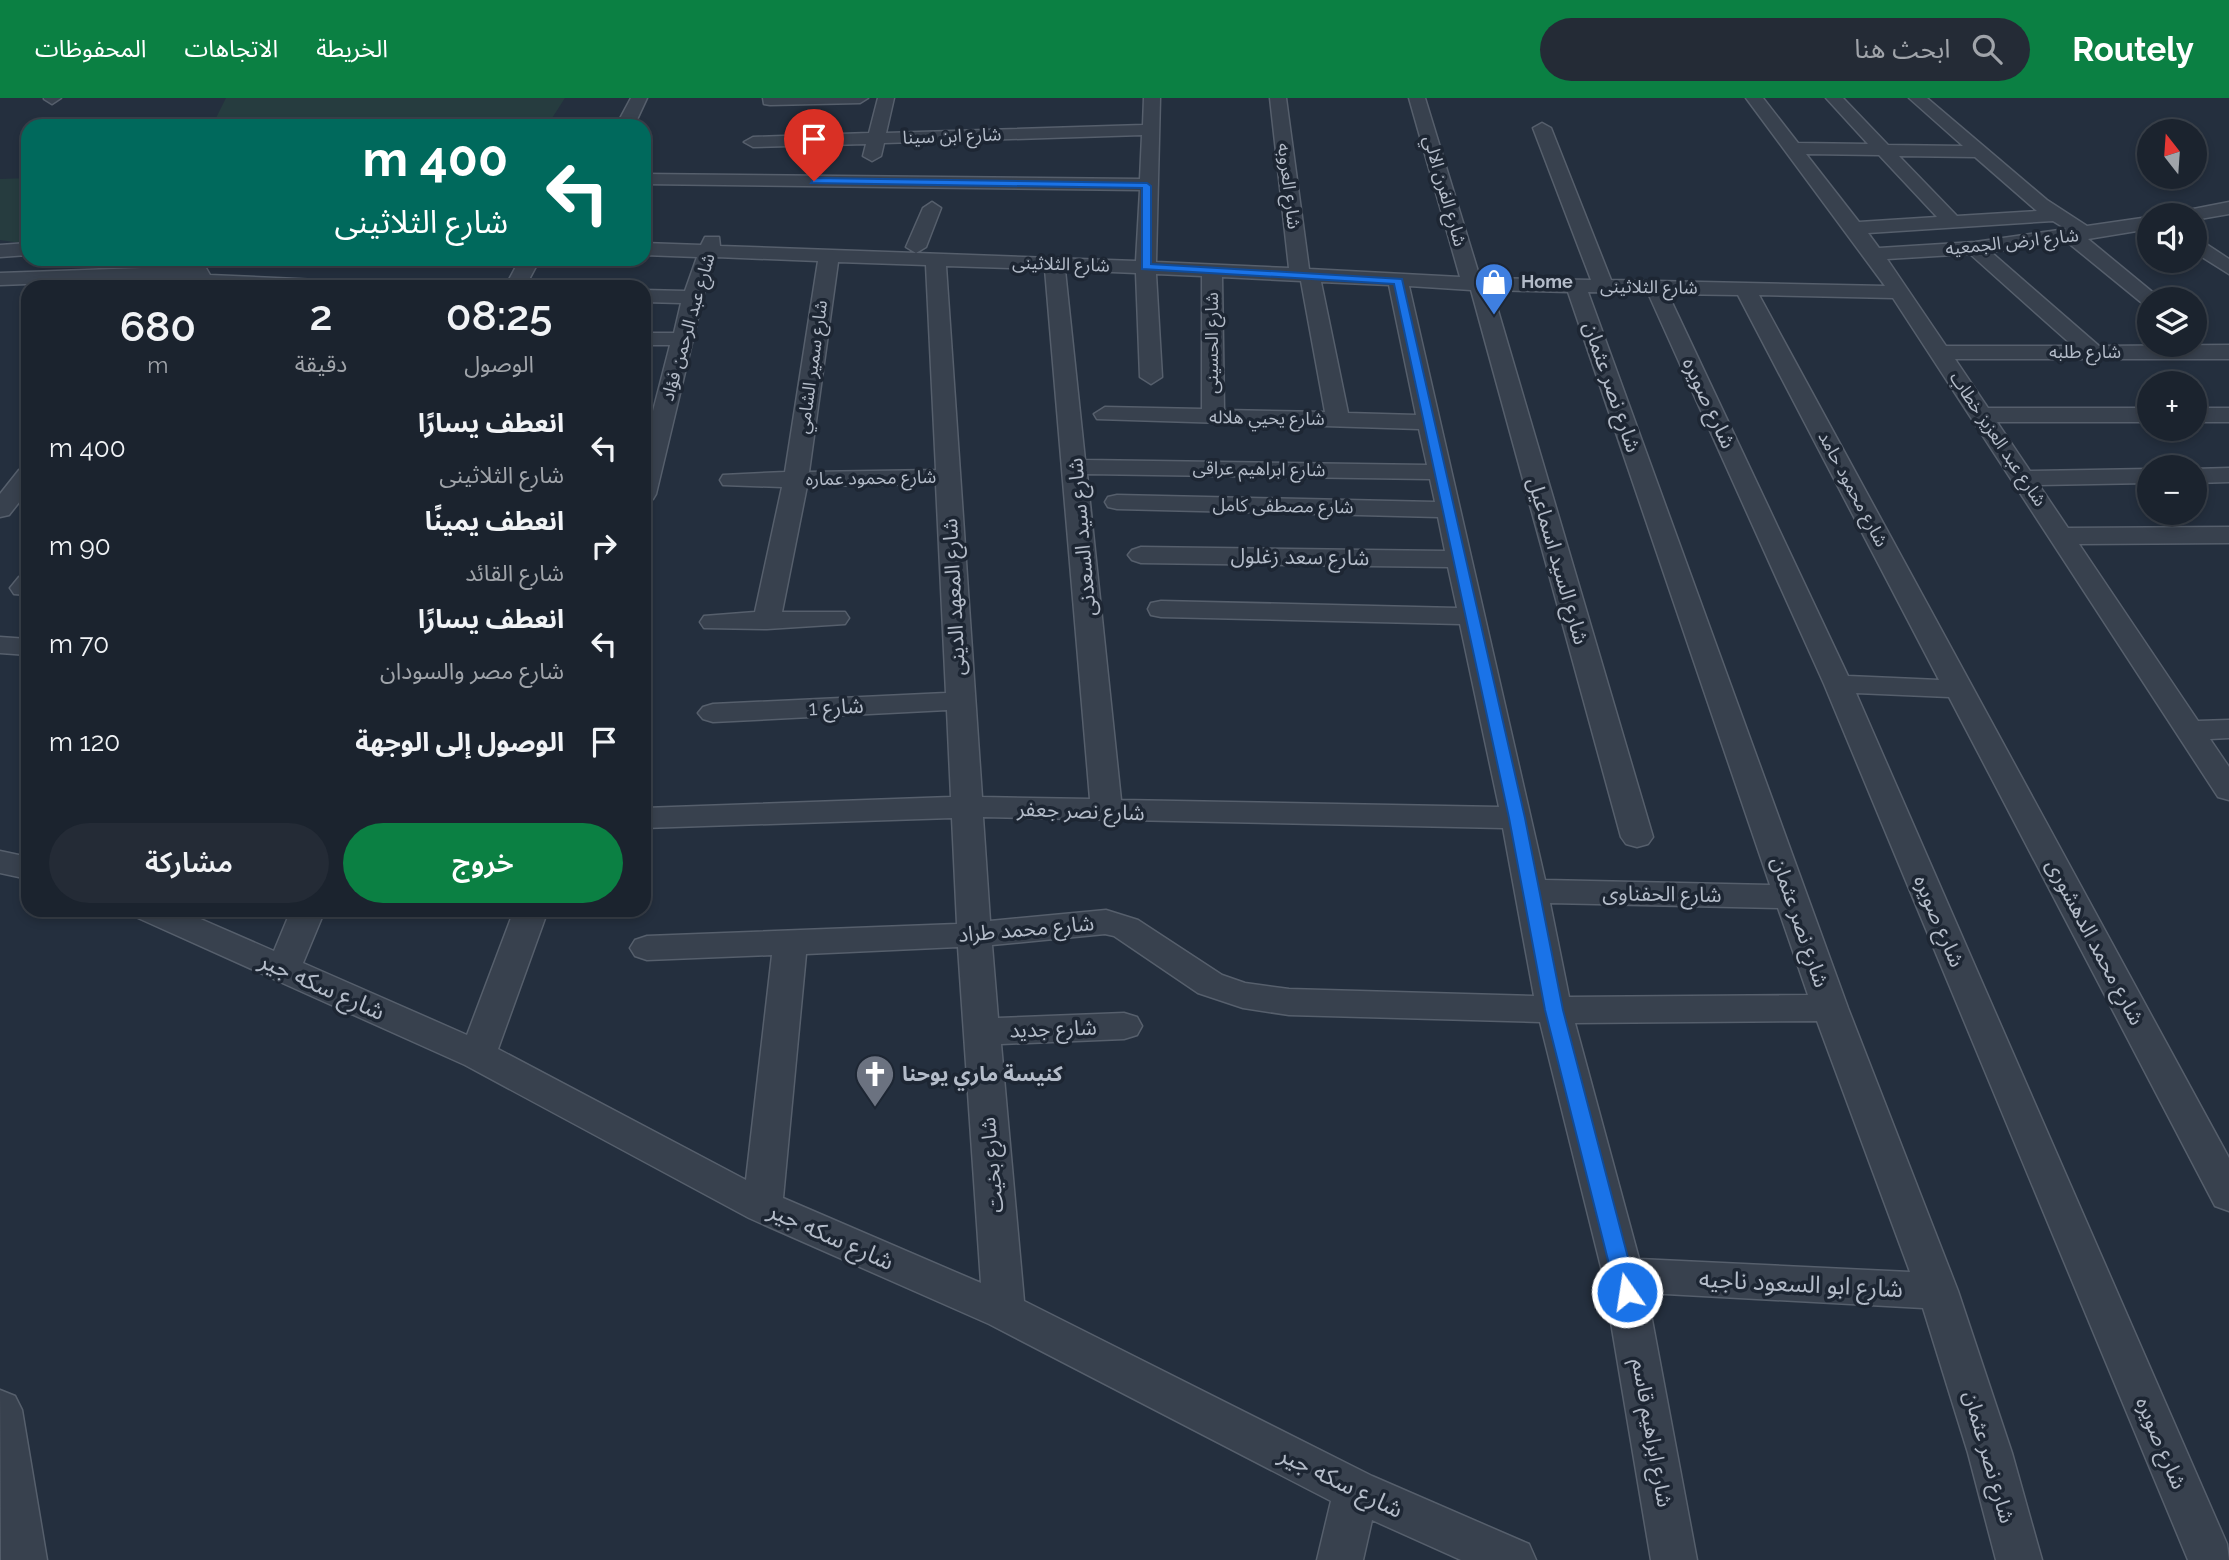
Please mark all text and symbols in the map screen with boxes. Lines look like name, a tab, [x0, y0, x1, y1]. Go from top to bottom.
search box	[1540, 18, 2030, 81]
icon: search	[1968, 30, 2006, 68]
text: Routely	[2072, 30, 2194, 69]
text: المحفوظات	[35, 34, 146, 63]
text: الاتجاهات	[184, 34, 278, 63]
text: الخريطة	[316, 34, 388, 63]
text: ابحث هنا	[1854, 34, 1950, 64]
pin	[784, 109, 844, 181]
north arrow	[2137, 119, 2207, 189]
map controls	[2137, 119, 2207, 525]
icon: arrive	[795, 120, 833, 158]
street label: شارع ابن سينا	[902, 123, 1002, 152]
text: 400 m	[362, 130, 508, 187]
street label: شارع الفرن الالي	[1416, 133, 1471, 250]
street label: شارع العروبه	[1270, 142, 1305, 231]
icon: left	[532, 147, 623, 238]
text: شارع الثلاثينى	[334, 203, 508, 240]
button: sound	[2137, 203, 2207, 273]
street label: شارع ارض الجمعيه	[1944, 224, 2080, 263]
street label: شارع عبد الرحمن فؤاد	[656, 251, 722, 404]
street label: شارع الثلاثينى	[1012, 251, 1110, 280]
shop icon: Home	[1473, 261, 1515, 316]
place label: Home	[1521, 271, 1573, 292]
street label: شارع الثلاثينى	[1600, 275, 1698, 302]
button: layers	[2137, 287, 2207, 357]
text: 2	[309, 291, 333, 340]
text: 08:25	[446, 291, 552, 340]
street label: شارع الحسينى	[1201, 292, 1226, 394]
street label: شارع سمير الشامي	[792, 299, 835, 436]
text: 680	[120, 302, 196, 351]
street label: شارع نصر عثمان	[1576, 318, 1647, 456]
street label: شارع طلبه	[2049, 341, 2121, 366]
text: دقيقة	[295, 350, 347, 377]
text: الوصول	[464, 350, 534, 377]
text: m	[147, 351, 168, 378]
street label: شارع صويره	[1675, 353, 1741, 453]
street label: شارع عبد العزيز خطاب	[1942, 368, 2051, 512]
button: +	[2137, 371, 2207, 441]
street label: شارع يحيي هلاله	[1209, 406, 1325, 433]
text: انعطف يسارًا	[418, 408, 564, 438]
street label: شارع محمود حامد	[1811, 428, 1893, 552]
icon: left	[585, 429, 623, 467]
text: 400 m	[49, 433, 126, 463]
button: −	[2137, 455, 2207, 525]
street label: شارع سيد السعدنى	[1062, 457, 1104, 617]
street label: شارع ابراهيم عراقى	[1192, 457, 1326, 484]
text: شارع الثلاثينى	[439, 461, 564, 488]
street label: شارع محمود عماره	[806, 466, 937, 493]
street label: شارع السيد اسماعيل	[1520, 475, 1594, 648]
street label: شارع مصطفى كامل	[1212, 494, 1354, 521]
text: انعطف يمينًا	[425, 506, 564, 536]
street label: شارع المعهد الدينى	[937, 518, 973, 676]
icon: right	[585, 527, 623, 565]
text: 90 m	[49, 531, 111, 561]
street label: شارع سعد زغلول	[1230, 543, 1370, 573]
text: شارع القائد	[465, 559, 564, 586]
text: انعطف يسارًا	[418, 604, 564, 634]
icon: left	[585, 625, 623, 663]
text: 70 m	[49, 629, 109, 659]
text: شارع مصر والسودان	[380, 657, 564, 684]
street label: شارع 1	[808, 693, 864, 723]
icon: arrive	[585, 723, 623, 761]
text: 120 m	[49, 727, 120, 757]
text: الوصول إلى الوجهة	[355, 727, 564, 757]
street label: شارع نصر جعفر	[1016, 796, 1145, 828]
button: مشاركة	[49, 823, 329, 903]
button: خروج	[343, 823, 623, 903]
street label: شارع نصر عثمان	[1764, 853, 1835, 991]
street label: شارع محمد الدهشورى	[2038, 854, 2150, 1030]
street label: شارع صويره	[1906, 871, 1970, 972]
street label: شارع الحفناوى	[1602, 880, 1722, 910]
street label: شارع محمد طراد	[957, 910, 1095, 950]
street label: شارع سكه جير	[253, 945, 389, 1029]
street label: شارع جديد	[1009, 1014, 1097, 1046]
church icon: كنيسة ماري يوحنا	[854, 1053, 896, 1108]
place label: كنيسة ماري يوحنا	[902, 1061, 1063, 1091]
street label: شارع بخيت	[975, 1116, 1011, 1214]
street label: شارع سكه جير	[762, 1195, 898, 1279]
position arrow	[1590, 1255, 1664, 1329]
street label: شارع ابو السعود ناجيه	[1698, 1264, 1904, 1306]
street label: شارع ابراهيم قاسم	[1624, 1357, 1678, 1510]
street label: شارع نصر عثمان	[1956, 1388, 2020, 1527]
street label: شارع صويره	[2128, 1393, 2192, 1494]
street label: شارع سكه جير	[1272, 1439, 1408, 1527]

